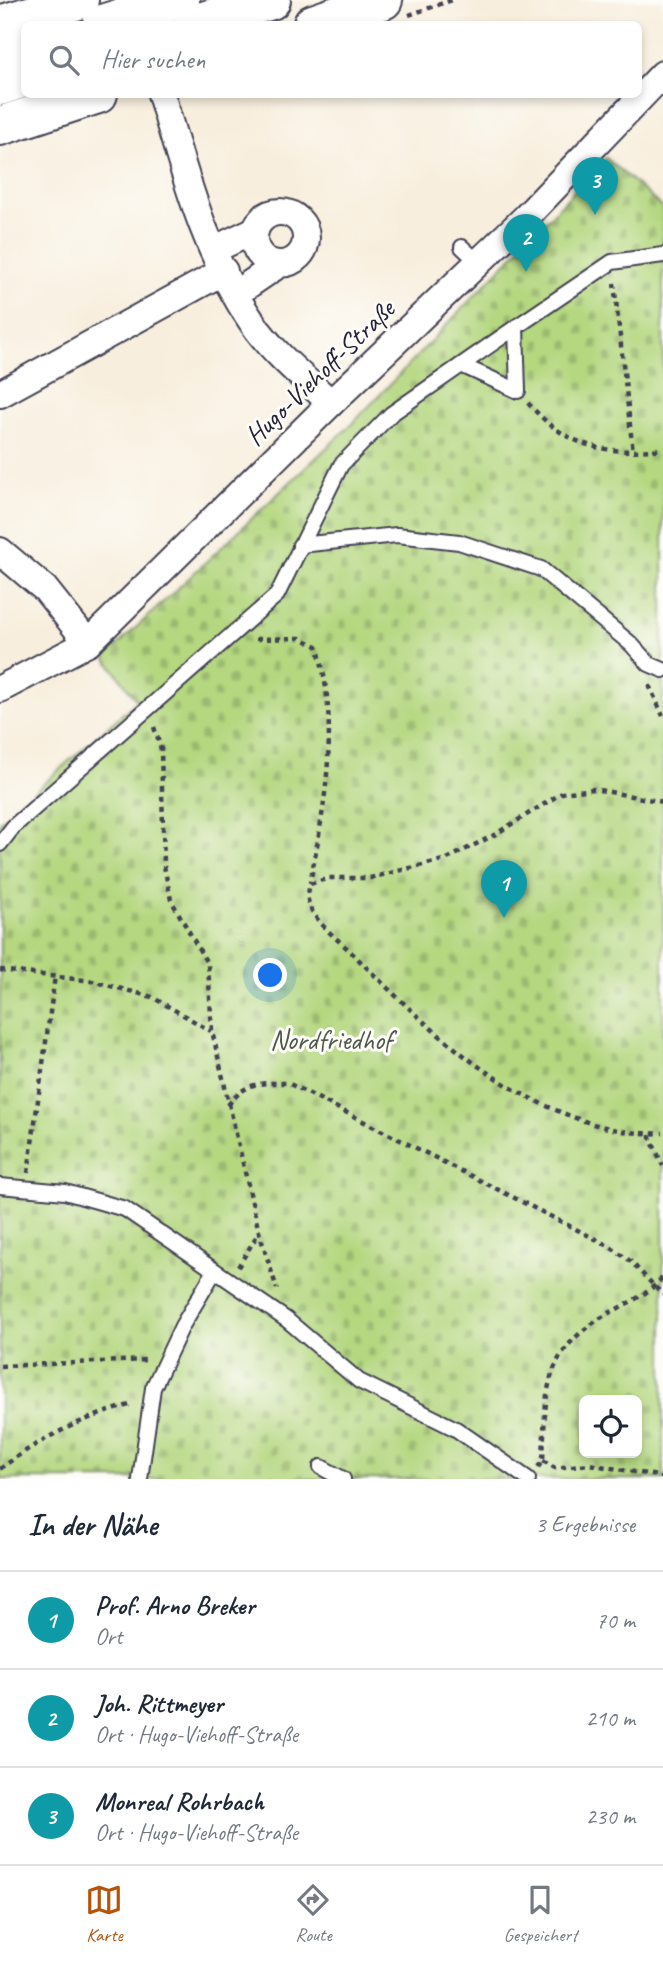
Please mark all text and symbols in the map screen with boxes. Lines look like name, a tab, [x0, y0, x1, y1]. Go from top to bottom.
search box	[21, 21, 642, 98]
icon: search	[45, 41, 83, 79]
text: Hier suchen	[101, 43, 205, 76]
pin: 3	[572, 157, 618, 215]
pin: 2	[503, 214, 549, 272]
street label: Hugo-Viehoff-Straße	[237, 291, 403, 453]
pin: 1	[481, 860, 527, 918]
your location	[253, 958, 287, 992]
park label: Nordfriedhof	[270, 1022, 398, 1057]
map controls	[579, 1395, 642, 1458]
button: locate	[579, 1395, 642, 1458]
text: In der Nähe	[28, 1506, 157, 1544]
text: 3 Ergebnisse	[535, 1510, 635, 1539]
text: Prof. Arno Breker	[95, 1589, 255, 1622]
text: 1	[46, 1606, 56, 1635]
text: 70 m	[596, 1606, 635, 1635]
text: Ort	[95, 1622, 122, 1651]
text: Joh. Rittmeyer	[95, 1687, 223, 1720]
text: 2	[46, 1704, 56, 1733]
text: 210 m	[586, 1704, 635, 1733]
text: Ort · Hugo-Viehoff-Straße	[95, 1720, 298, 1749]
text: Monreal Rohrbach	[95, 1785, 264, 1818]
text: 3	[46, 1802, 56, 1831]
text: 230 m	[586, 1802, 635, 1831]
text: Ort · Hugo-Viehoff-Straße	[95, 1818, 298, 1847]
tab: Karte	[85, 1881, 123, 1947]
tab: Route	[294, 1881, 332, 1947]
tab: Gespeichert	[503, 1881, 577, 1947]

